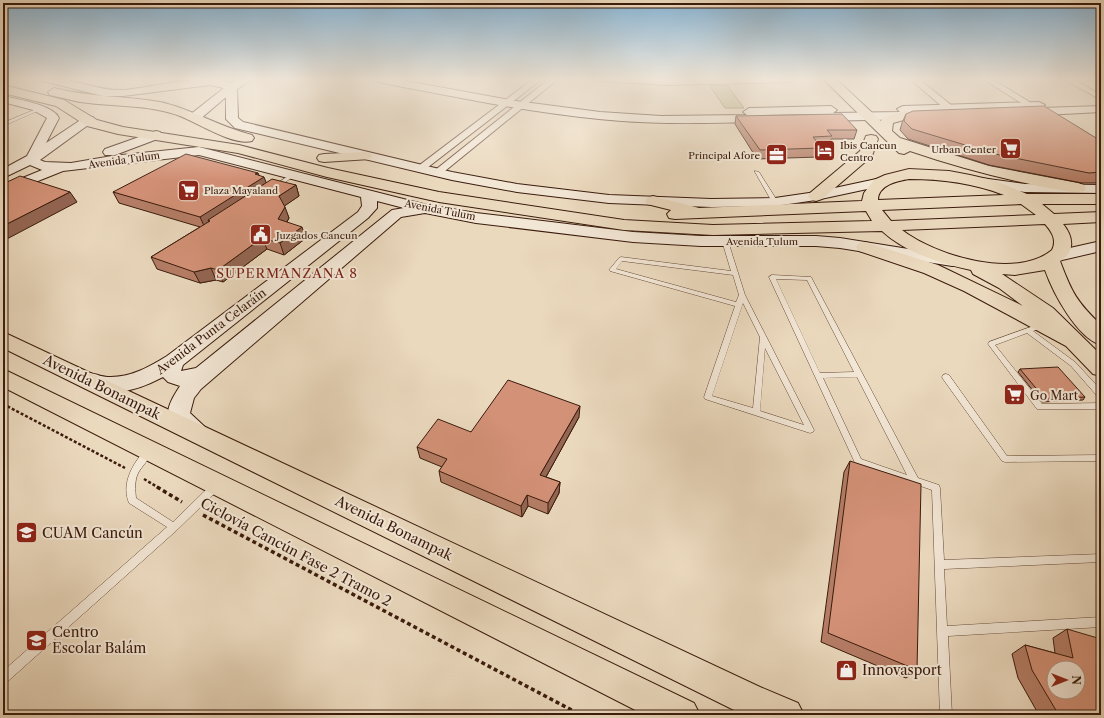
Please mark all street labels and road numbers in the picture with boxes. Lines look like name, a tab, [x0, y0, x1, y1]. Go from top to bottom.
street label: Avenida Tulum	[86, 148, 161, 172]
street label: Avenida Tulum	[402, 197, 477, 223]
street label: Avenida Tulum	[725, 235, 799, 248]
street label: Avenida Punta Celaráin	[152, 284, 269, 378]
street label: Avenida Bonampak	[39, 350, 165, 424]
street label: Avenida Bonampak	[331, 491, 457, 565]
street label: Ciclovía Cancún Fase 2 Tramo 2	[197, 494, 395, 610]

